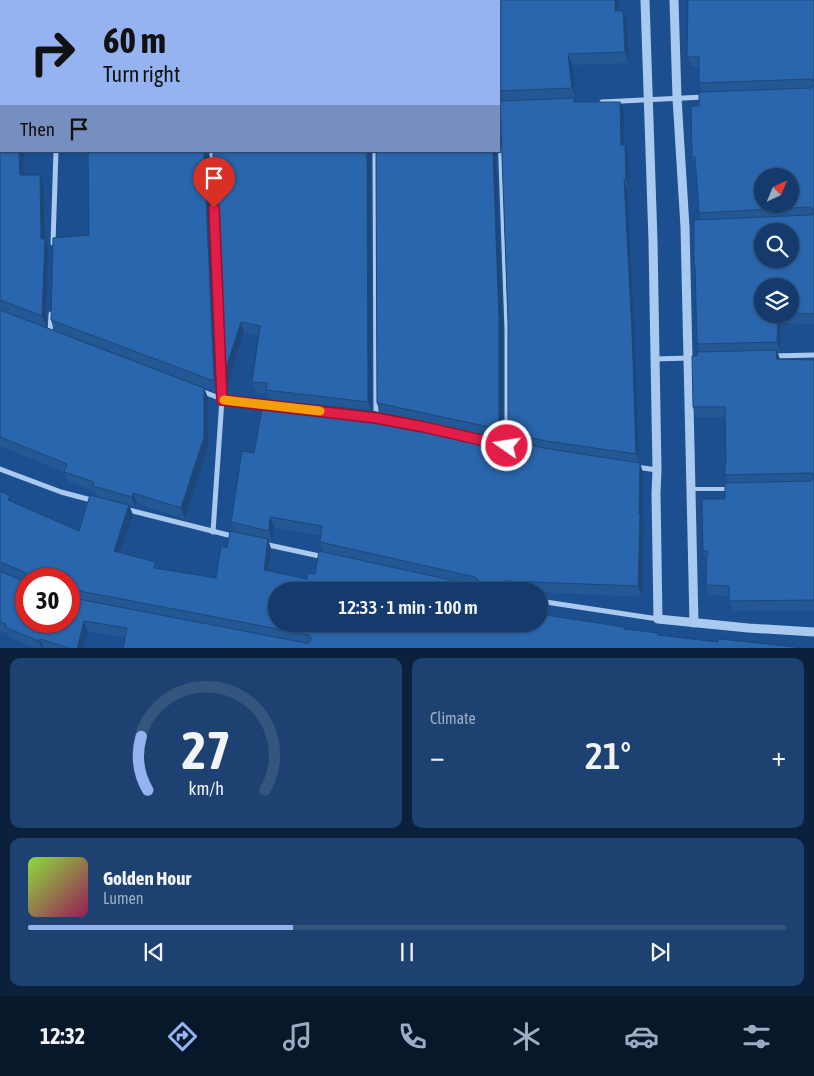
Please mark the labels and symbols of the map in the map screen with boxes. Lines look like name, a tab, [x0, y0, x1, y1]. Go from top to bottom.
pin	[193, 157, 235, 208]
north arrow	[754, 168, 799, 212]
position arrow	[480, 419, 532, 471]
speed limit sign: 30	[15, 568, 80, 633]

